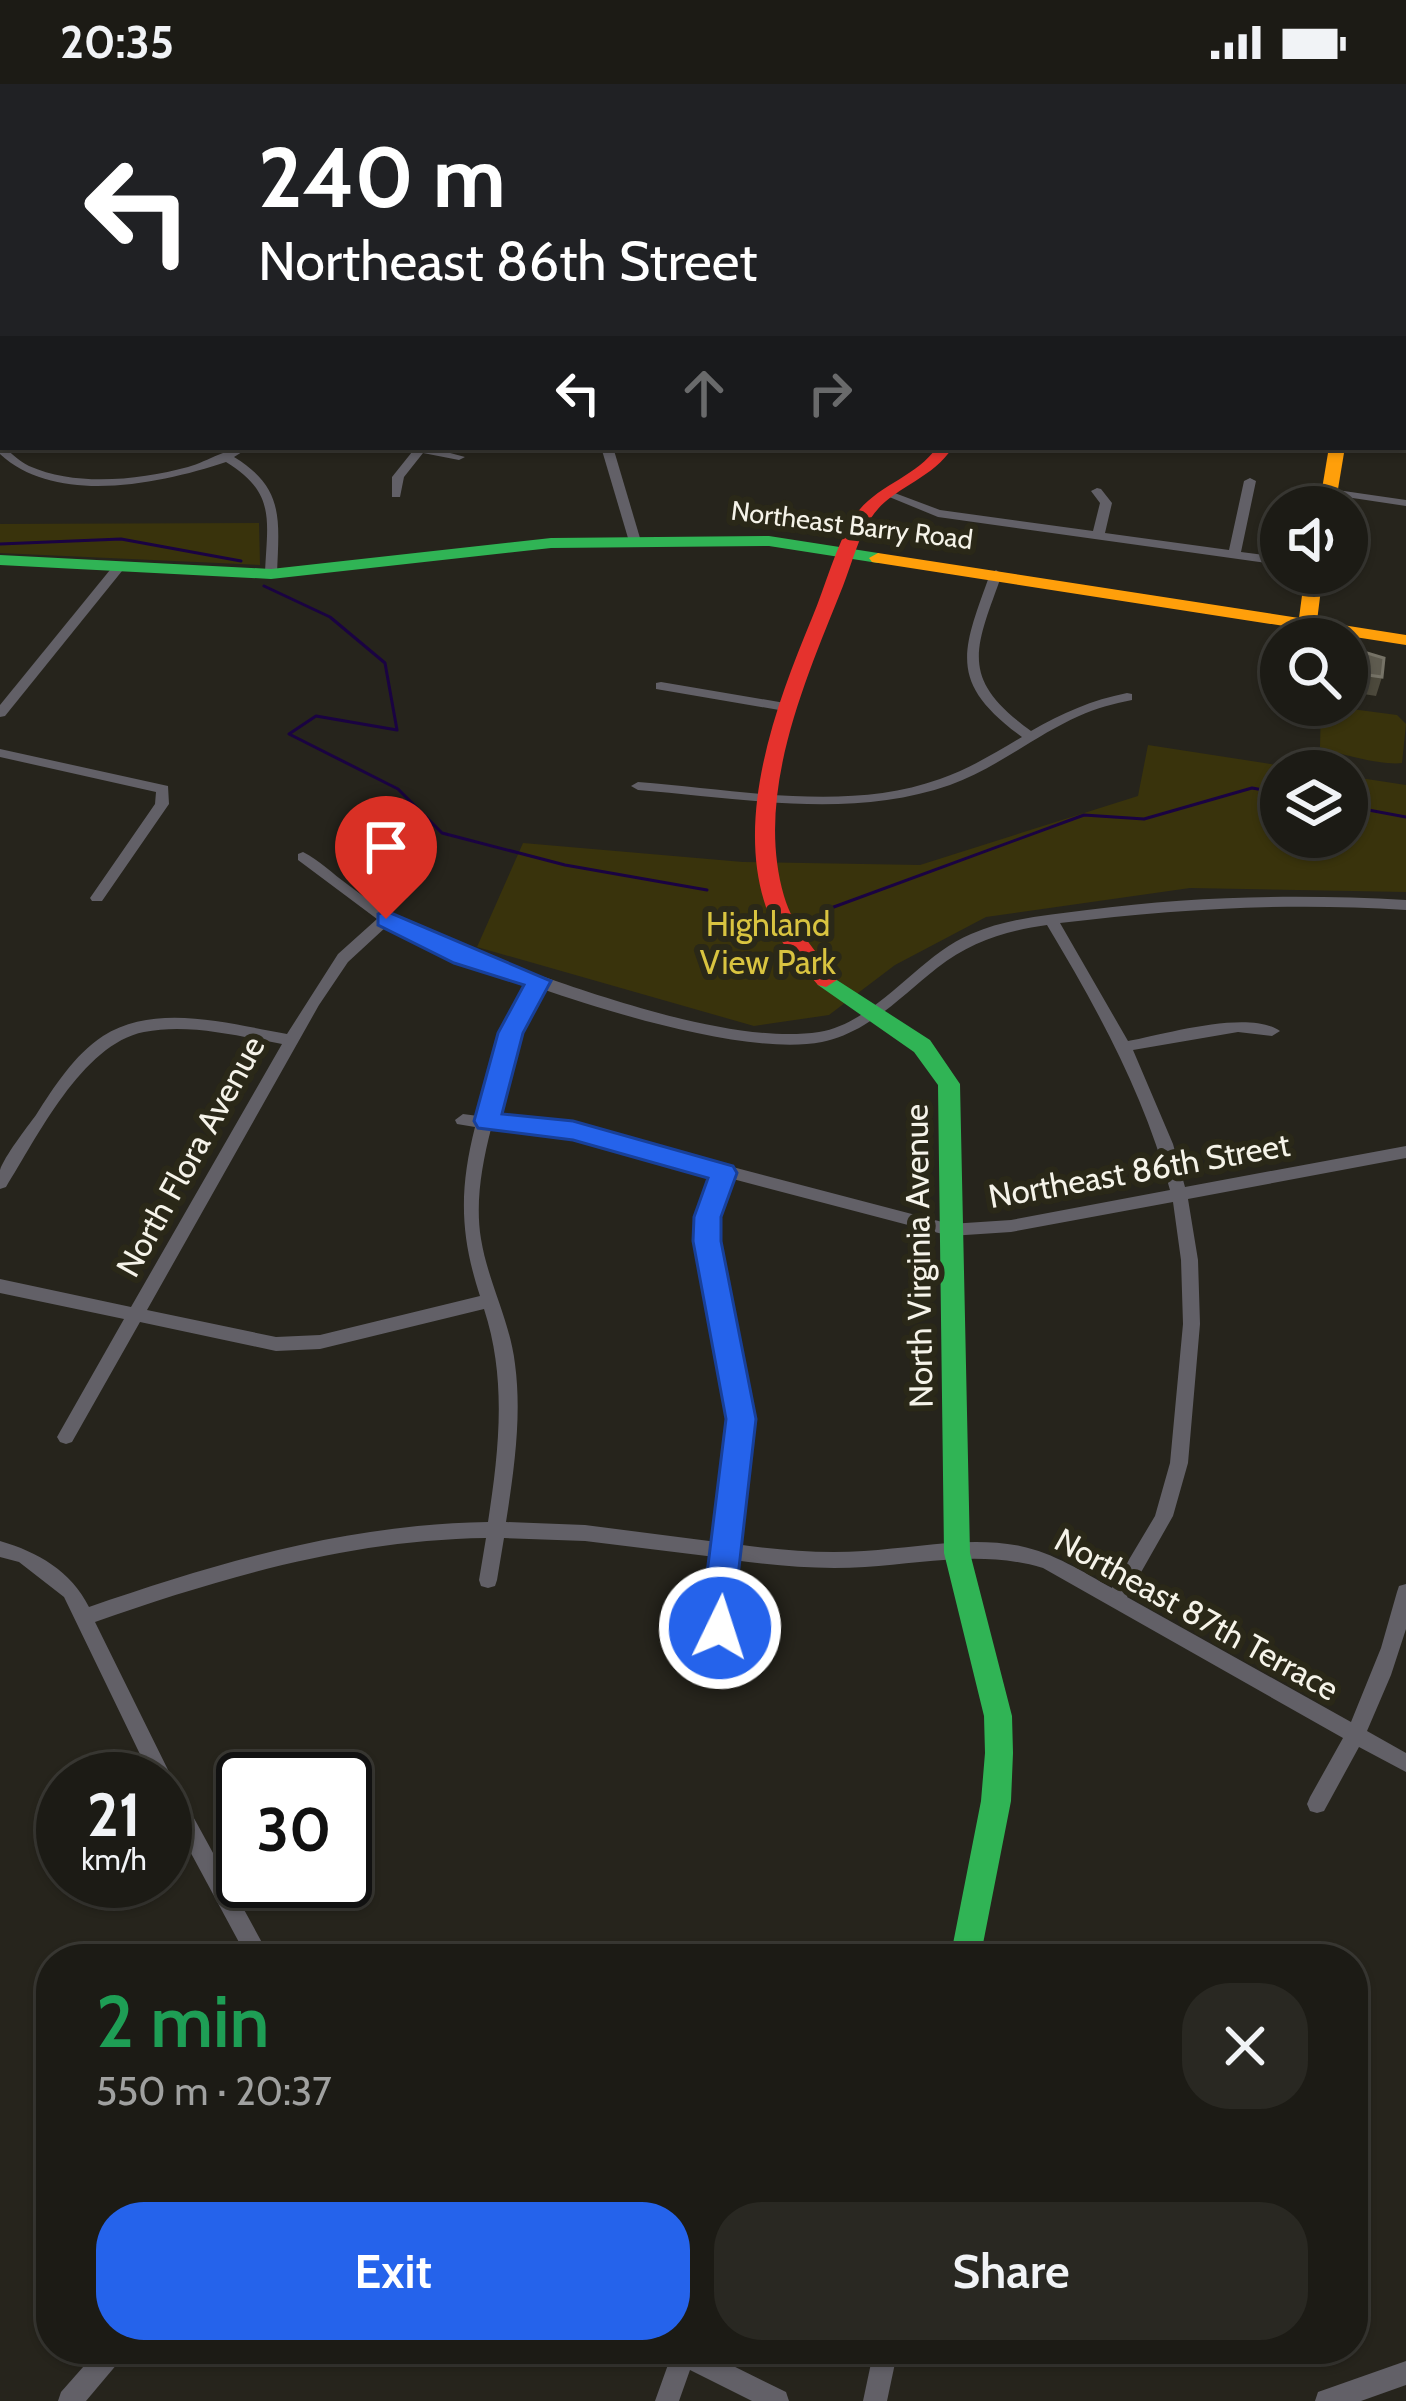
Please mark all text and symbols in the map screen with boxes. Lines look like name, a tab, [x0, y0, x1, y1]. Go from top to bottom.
text: 20:35	[60, 15, 174, 69]
text: 240 m	[258, 126, 506, 228]
icon: left	[60, 132, 216, 288]
text: Northeast 86th Street	[258, 228, 758, 294]
icon: left	[545, 360, 611, 426]
icon: ahead	[671, 360, 737, 426]
icon: right	[797, 360, 863, 426]
map controls	[1260, 486, 1368, 858]
button: sound	[1260, 486, 1368, 594]
street label: Northeast Barry Road	[729, 494, 975, 556]
button: search	[1260, 618, 1368, 726]
button: layers	[1260, 750, 1368, 858]
pin	[335, 796, 437, 919]
icon: arrive	[353, 814, 419, 880]
park label: Highland View Park	[700, 904, 836, 982]
street label: North Flora Avenue	[107, 1029, 273, 1283]
street label: North Virginia Avenue	[895, 1104, 941, 1408]
street label: Northeast 86th Street	[985, 1124, 1293, 1216]
street label: Northeast 87th Terrace	[1048, 1519, 1346, 1709]
position arrow	[657, 1565, 783, 1691]
speed limit sign: 30	[216, 1752, 372, 1908]
text: 21	[87, 1778, 141, 1851]
text: km/h	[81, 1841, 147, 1878]
text: 2 min	[96, 1978, 269, 2065]
button: close	[1182, 1983, 1308, 2109]
text: 550 m · 20:37	[96, 2067, 332, 2115]
button: Exit	[96, 2202, 690, 2340]
button: Share	[714, 2202, 1308, 2340]

